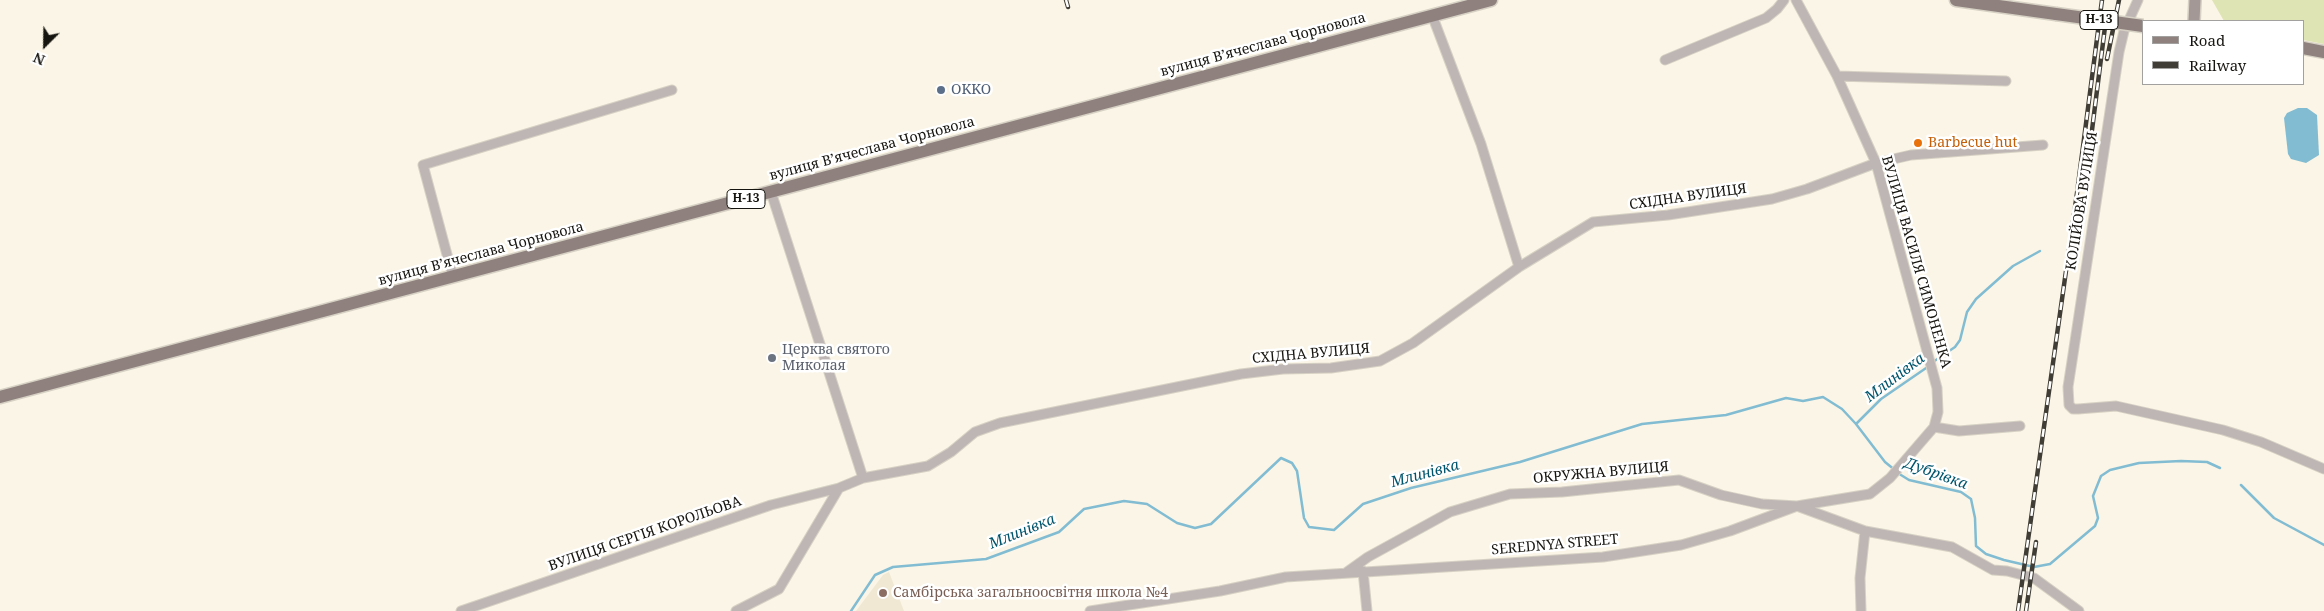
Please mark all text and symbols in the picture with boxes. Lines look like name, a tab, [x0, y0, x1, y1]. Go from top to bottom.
street label: вулиця Вʼячеслава Чорновола	[1158, 9, 1368, 81]
road number: Н-13	[2080, 10, 2118, 30]
north arrow	[20, 20, 70, 70]
legend	[2142, 20, 2304, 85]
text: Road	[2189, 30, 2225, 50]
text: N	[30, 48, 48, 70]
text: Railway	[2189, 55, 2246, 75]
place label: OKKO	[951, 82, 991, 98]
marker: OKKO	[935, 84, 947, 96]
street label: вулиця Вʼячеслава Чорновола	[767, 113, 977, 185]
street label: КОЛІЙОВА ВУЛИЦЯ	[2063, 131, 2101, 271]
place label: Barbecue hut	[1928, 135, 2017, 151]
marker: Barbecue hut	[1912, 137, 1924, 149]
street label: ВУЛИЦЯ ВАСИЛЯ СИМОНЕНКА	[1878, 154, 1954, 370]
street label: СХІДНА ВУЛИЦЯ	[1628, 180, 1748, 214]
road number: Н-13	[727, 190, 765, 208]
street label: вулиця Вʼячеслава Чорновола	[376, 218, 586, 290]
street label: СХІДНА ВУЛИЦЯ	[1251, 340, 1371, 368]
place label: Церква святого Миколая	[782, 342, 890, 374]
water label: Млинівка	[1862, 350, 1928, 406]
marker: Церква святого Миколая	[766, 352, 778, 364]
water label: Дубрівка	[1902, 454, 1970, 494]
water label: Млинівка	[1389, 456, 1461, 492]
street label: ОКРУЖНА ВУЛИЦЯ	[1532, 459, 1670, 487]
street label: ВУЛИЦЯ СЕРГІЯ КОРОЛЬОВА	[546, 493, 744, 575]
water label: Млинівка	[986, 511, 1058, 553]
street label: SEREDNYA STREET	[1491, 531, 1619, 559]
place label: Самбірська загальноосвітня школа №4	[893, 585, 1168, 601]
marker: Самбірська загальноосвітня школа №4	[877, 587, 889, 599]

